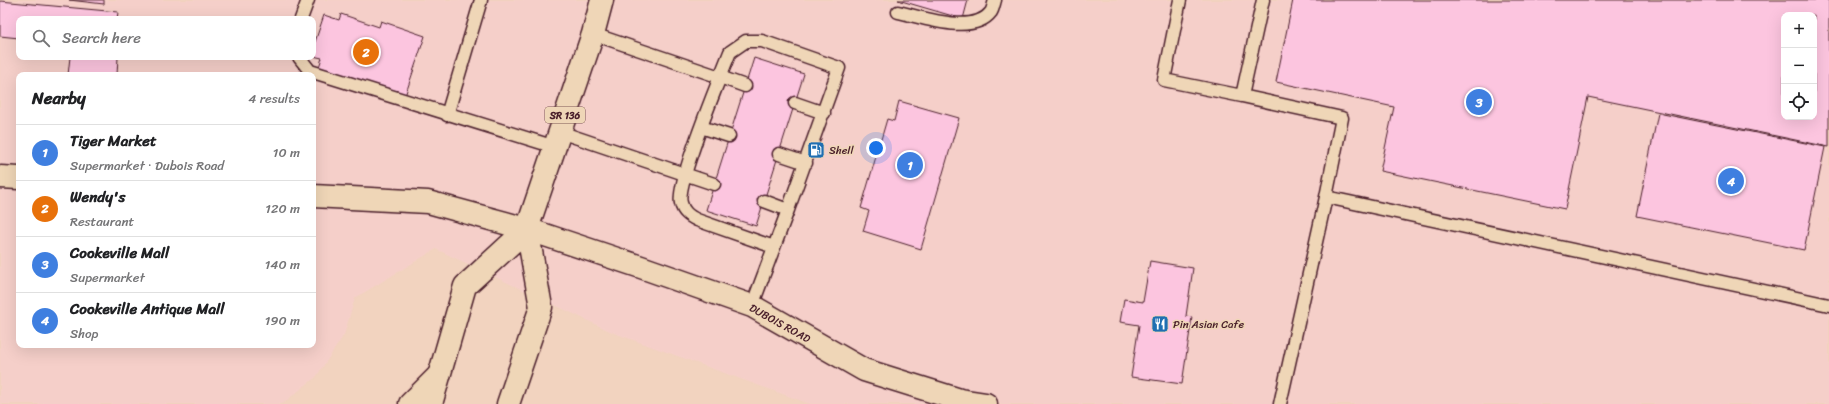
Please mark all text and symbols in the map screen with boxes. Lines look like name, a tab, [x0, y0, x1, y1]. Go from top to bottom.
map controls	[1781, 12, 1817, 120]
button: +	[1781, 12, 1817, 48]
search box	[16, 16, 316, 60]
text: Search here	[62, 25, 141, 51]
icon: search	[30, 27, 52, 49]
pin: 2	[353, 37, 379, 67]
button: −	[1781, 48, 1817, 84]
text: Nearby	[32, 83, 86, 113]
button: locate	[1781, 84, 1817, 120]
text: 4 results	[248, 87, 300, 110]
pin: 3	[1466, 87, 1492, 117]
road number: SR 136	[545, 107, 585, 123]
text: Tiger Market	[70, 128, 157, 154]
your location	[866, 138, 886, 158]
fuel station icon: Shell	[806, 140, 826, 160]
text: 1	[42, 141, 48, 164]
text: 10 m	[273, 141, 300, 164]
place label: Shell	[829, 141, 854, 160]
pin: 1	[897, 150, 923, 180]
text: Supermarket · Dubois Road	[70, 154, 224, 177]
pin: 4	[1718, 166, 1744, 196]
text: Wendy's	[70, 184, 125, 210]
text: 2	[41, 197, 49, 220]
text: 120 m	[265, 197, 300, 220]
text: Restaurant	[70, 210, 134, 233]
text: Cookeville Mall	[70, 240, 169, 266]
text: 3	[41, 253, 49, 276]
text: 140 m	[265, 253, 300, 276]
text: Supermarket	[70, 266, 145, 289]
text: Cookeville Antique Mall	[70, 296, 224, 322]
street label: DUBOIS ROAD	[746, 299, 814, 348]
text: 4	[41, 309, 49, 332]
text: 190 m	[265, 309, 300, 332]
restaurant icon: Pin Asian Cafe	[1150, 314, 1170, 334]
place label: Pin Asian Cafe	[1173, 315, 1244, 334]
text: Shop	[70, 322, 98, 345]

